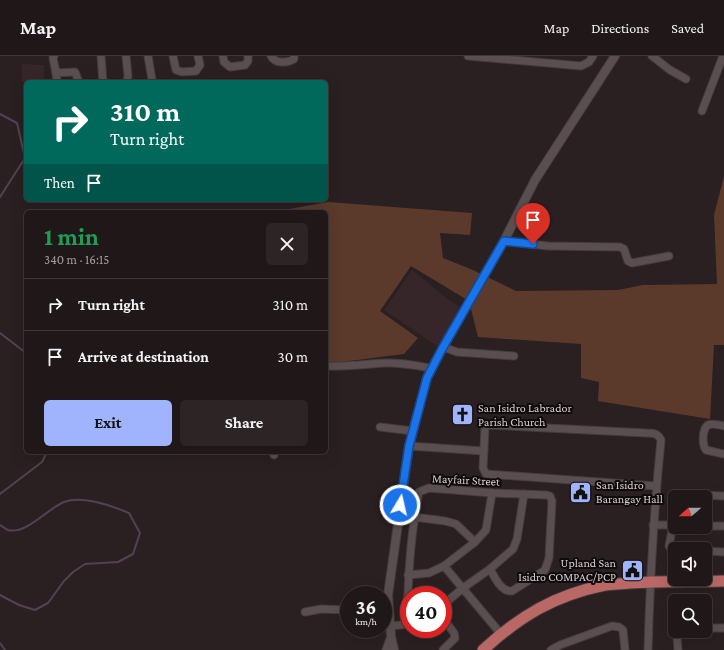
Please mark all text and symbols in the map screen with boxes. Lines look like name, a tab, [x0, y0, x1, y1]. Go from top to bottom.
text: Map	[20, 17, 56, 38]
text: Map	[544, 20, 569, 36]
text: Directions	[591, 20, 649, 36]
text: Saved	[671, 20, 704, 36]
icon: right	[44, 96, 96, 148]
text: 310 m	[110, 96, 180, 127]
text: Turn right	[110, 129, 184, 149]
icon: arrive	[83, 172, 105, 194]
text: Then	[44, 175, 75, 191]
pin	[516, 203, 550, 244]
icon: arrive	[522, 209, 544, 231]
text: 1 min	[44, 223, 99, 250]
button: close	[266, 223, 308, 265]
text: 340 m · 16:15	[44, 252, 109, 267]
icon: right	[44, 294, 66, 316]
text: Turn right	[78, 297, 145, 313]
text: 310 m	[273, 297, 308, 313]
icon: arrive	[44, 346, 66, 368]
text: Arrive at destination	[78, 349, 209, 365]
text: 30 m	[278, 349, 308, 365]
button: Exit	[44, 400, 172, 446]
button: Share	[180, 400, 308, 446]
place label: San Isidro Labrador Parish Church	[478, 401, 572, 429]
church icon: San Isidro Labrador Parish Church	[449, 402, 475, 428]
street label: Mayfair Street	[432, 471, 501, 489]
place label: San Isidro Barangay Hall	[596, 478, 663, 506]
public building icon: San Isidro Barangay Hall	[567, 479, 593, 505]
position arrow	[379, 484, 421, 526]
north arrow	[668, 490, 712, 534]
map controls	[668, 490, 712, 638]
button: sound	[668, 542, 712, 586]
place label: Upland San Isidro COMPAC/PCP	[518, 556, 617, 584]
public building icon: Upland San Isidro COMPAC/PCP	[619, 557, 645, 583]
speed limit sign: 40	[400, 586, 452, 638]
button: search	[668, 594, 712, 638]
text: 36	[356, 596, 376, 618]
text: km/h	[355, 616, 377, 627]

